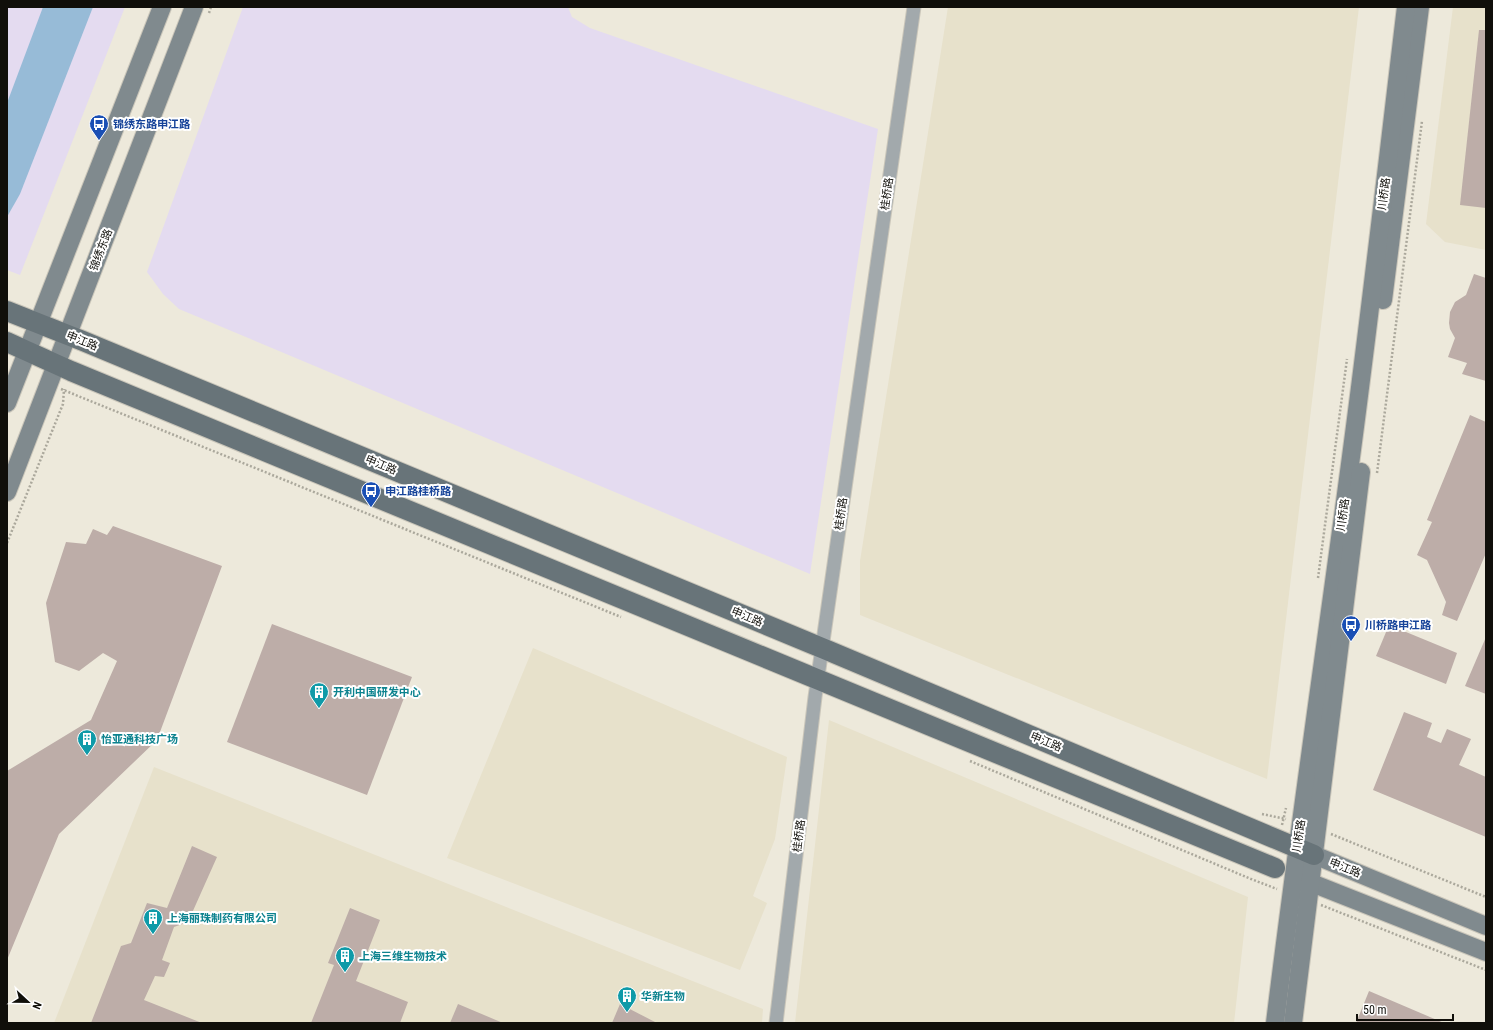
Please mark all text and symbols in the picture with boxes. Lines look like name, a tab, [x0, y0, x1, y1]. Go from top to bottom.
bus stop icon: 锦绣东路申江路	[88, 113, 110, 141]
place label: 锦绣东路申江路	[113, 118, 191, 131]
street label: 桂桥路	[878, 177, 896, 211]
street label: 川桥路	[1376, 177, 1392, 211]
street label: 锦绣东路	[87, 227, 115, 273]
street label: 申江路	[64, 329, 100, 353]
street label: 申江路	[363, 453, 399, 477]
bus stop icon: 申江路桂桥路	[360, 480, 382, 508]
place label: 申江路桂桥路	[385, 485, 452, 498]
street label: 桂桥路	[832, 497, 850, 531]
street label: 川桥路	[1334, 498, 1352, 532]
street label: 申江路	[729, 605, 765, 629]
bus stop icon: 川桥路申江路	[1340, 614, 1362, 642]
place label: 川桥路申江路	[1365, 619, 1432, 632]
building icon: 开利中国研发中心	[308, 681, 330, 709]
place label: 开利中国研发中心	[333, 686, 421, 699]
building icon: 怡亚通科技广场	[76, 728, 98, 756]
street label: 申江路	[1028, 730, 1064, 754]
place label: 怡亚通科技广场	[101, 733, 178, 746]
street label: 桂桥路	[791, 819, 807, 853]
street label: 川桥路	[1290, 819, 1308, 853]
street label: 申江路	[1327, 856, 1363, 880]
building icon: 上海丽珠制药有限公司	[142, 907, 164, 935]
place label: 上海丽珠制药有限公司	[167, 912, 277, 925]
building icon: 上海三维生物技术	[334, 945, 356, 973]
place label: 上海三维生物技术	[359, 950, 447, 963]
north arrow	[8, 982, 48, 1022]
building icon: 华新生物	[616, 985, 638, 1013]
place label: 华新生物	[641, 990, 685, 1003]
scale bar	[1357, 996, 1453, 1022]
text: N	[29, 1000, 44, 1011]
text: 50 m	[1363, 1003, 1387, 1017]

